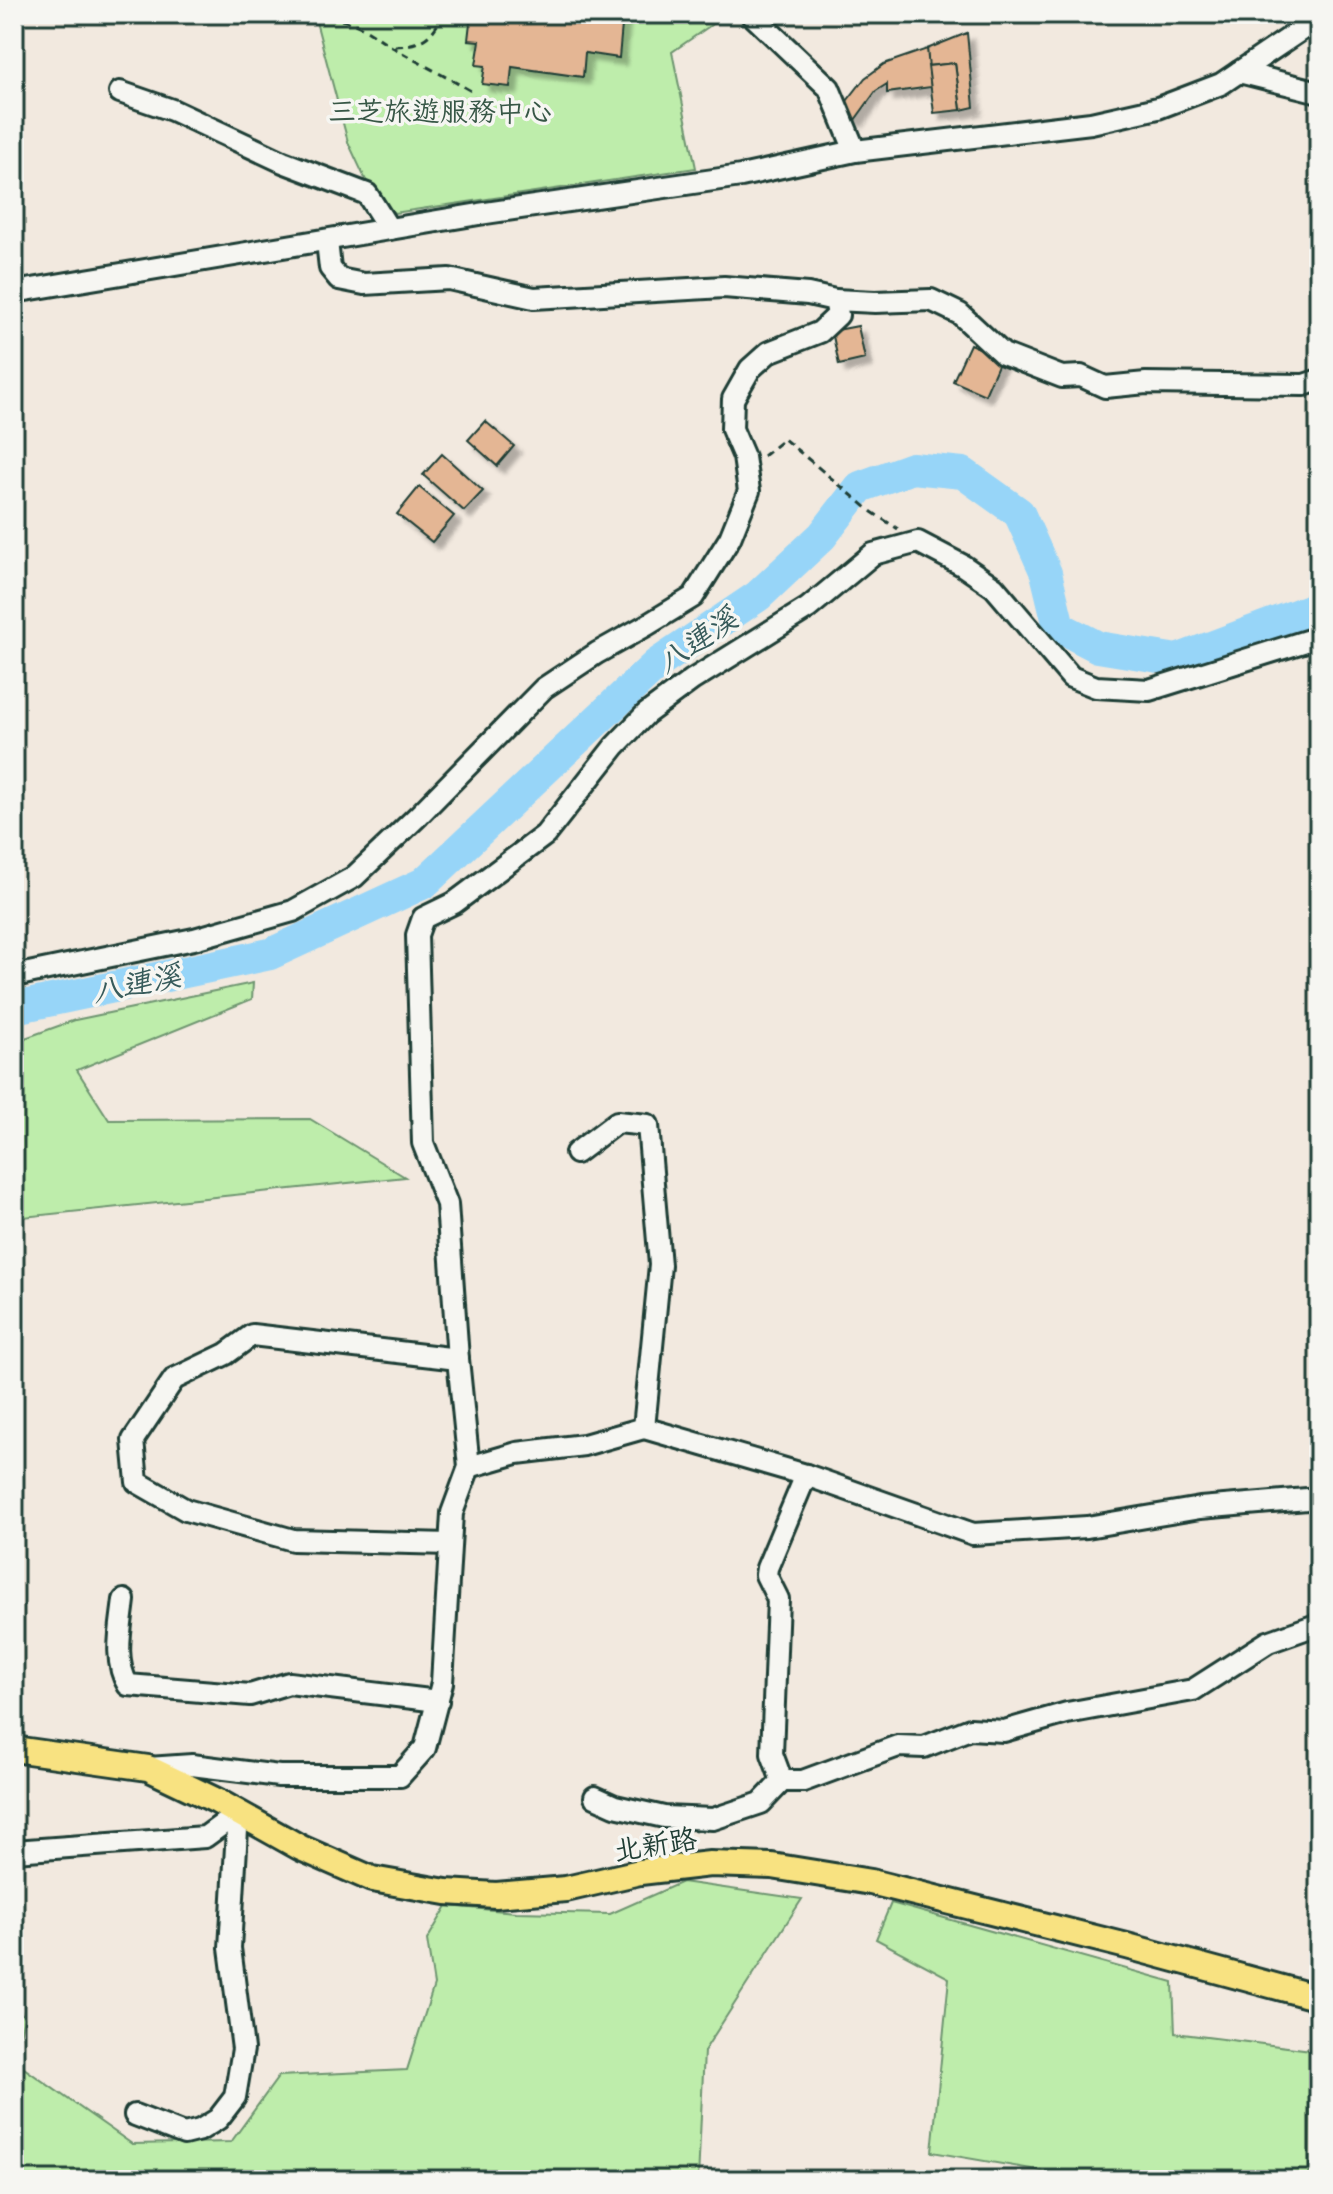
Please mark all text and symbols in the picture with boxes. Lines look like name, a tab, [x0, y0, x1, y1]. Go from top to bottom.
park label: 三芝旅遊服務中心	[328, 92, 552, 128]
water label: 八連溪	[648, 596, 746, 681]
water label: 八連溪	[88, 953, 186, 1011]
street label: 北新路	[611, 1819, 699, 1867]

